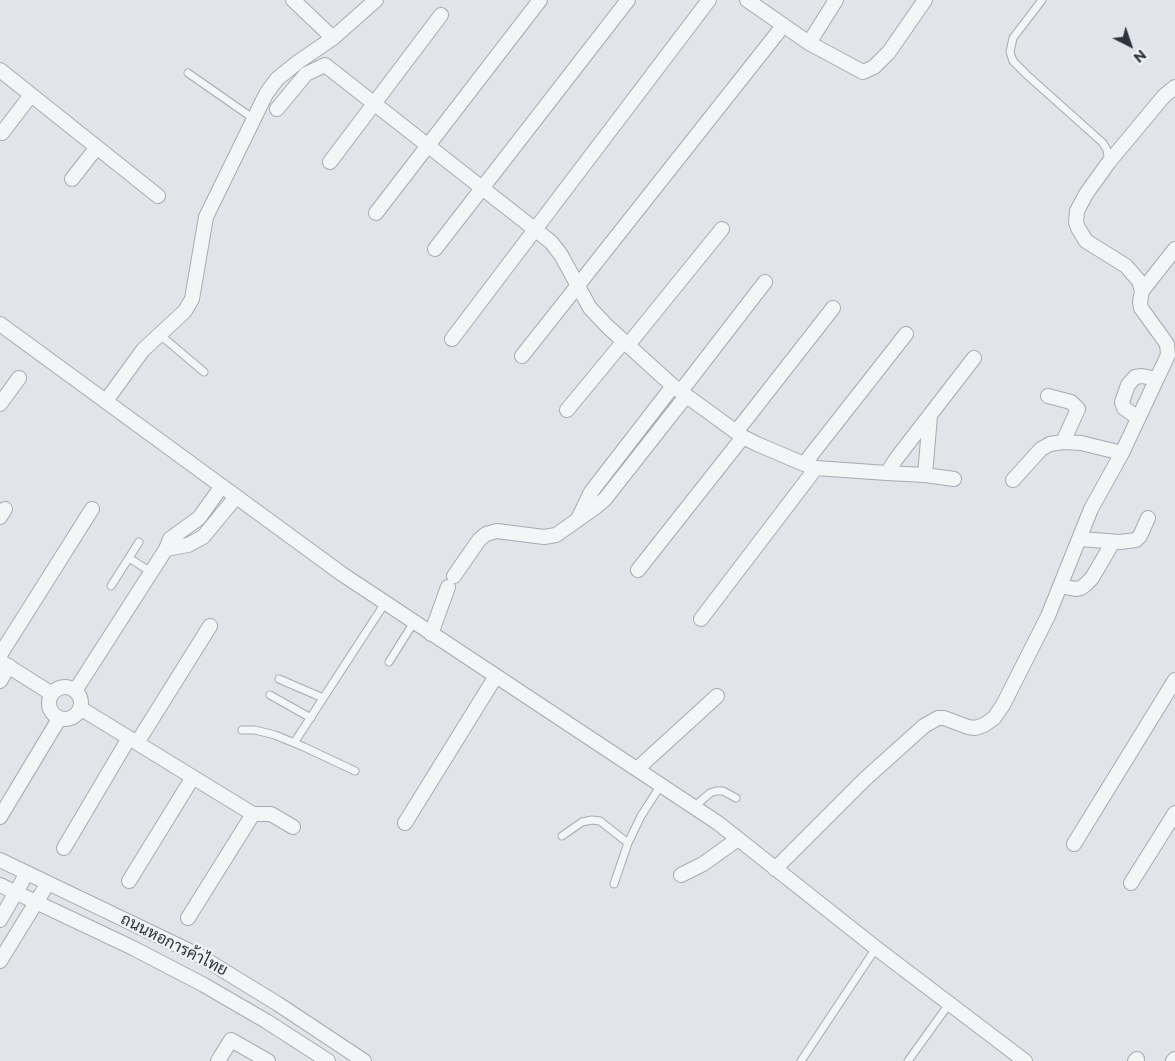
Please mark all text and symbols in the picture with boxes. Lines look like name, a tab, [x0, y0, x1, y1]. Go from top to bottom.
north arrow	[1105, 20, 1155, 70]
text: N	[1130, 46, 1150, 67]
street label: ถนนหอการค้าไทย	[117, 910, 231, 980]

